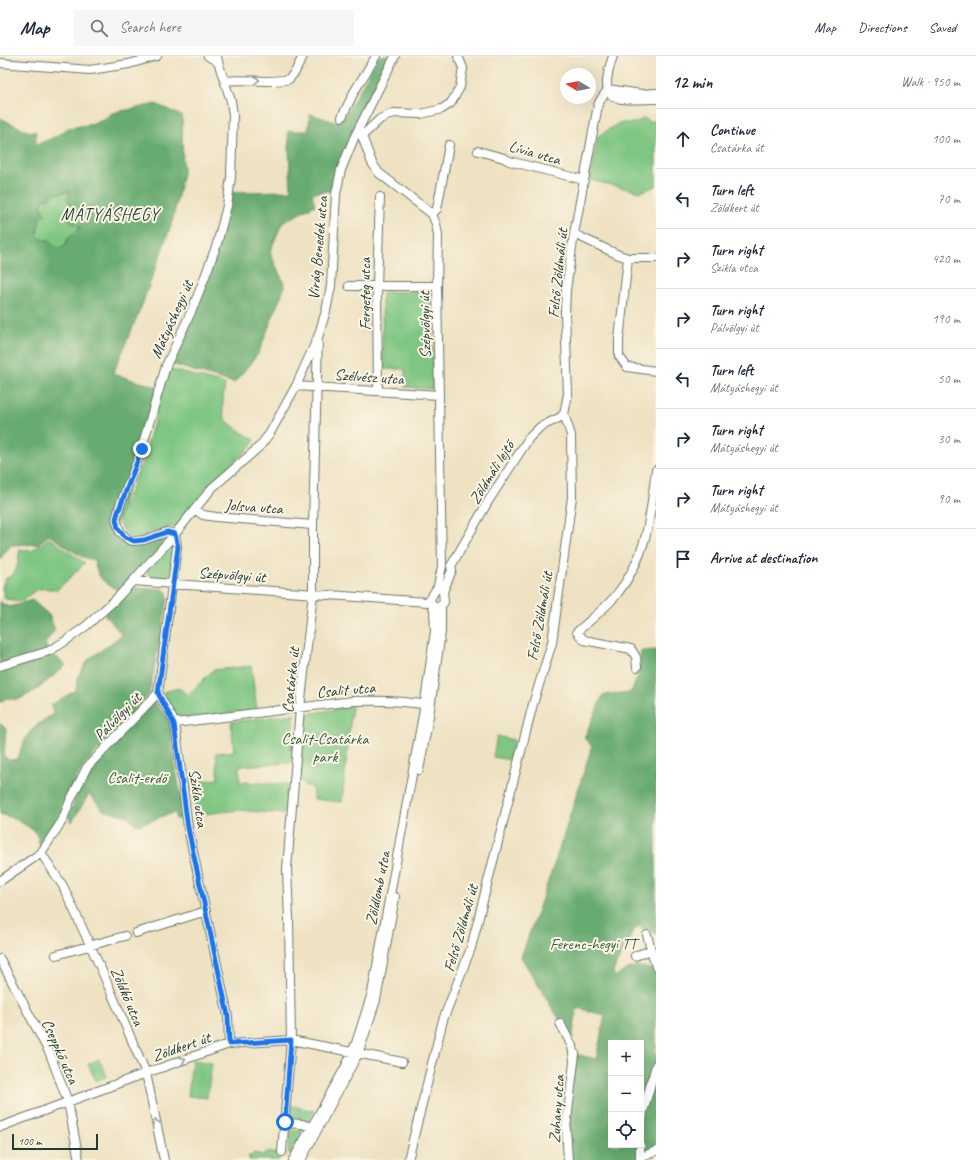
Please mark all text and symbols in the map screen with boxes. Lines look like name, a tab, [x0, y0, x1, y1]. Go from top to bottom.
search box	[74, 10, 354, 46]
text: Map	[20, 16, 50, 40]
icon: search	[88, 17, 110, 39]
text: Search here	[120, 18, 181, 37]
text: Map	[815, 19, 836, 36]
text: Directions	[858, 19, 907, 36]
text: Saved	[929, 19, 956, 36]
north arrow	[560, 68, 596, 104]
text: 12 min	[672, 72, 712, 93]
text: Walk · 950 m	[901, 74, 960, 90]
one-way arrow	[254, 76, 260, 84]
text: Continue	[710, 121, 755, 140]
icon: ahead	[672, 128, 694, 150]
text: 100 m	[932, 131, 960, 147]
street label: Lívia utca	[507, 136, 564, 170]
text: Csatárka út	[710, 140, 763, 156]
text: Turn left	[710, 181, 753, 200]
icon: left	[672, 188, 694, 210]
text: 70 m	[938, 191, 960, 207]
street label: Virág Benedek utca	[304, 194, 333, 301]
text: Zöldkert út	[710, 200, 759, 216]
district label: MÁTYÁSHEGY	[61, 203, 162, 225]
street label: Felső Zöldmáli út	[543, 226, 573, 319]
text: Turn right	[710, 241, 763, 260]
icon: right	[672, 248, 694, 270]
text: 420 m	[932, 251, 960, 267]
street label: Fergeteg utca	[355, 256, 375, 330]
text: Szikla utca	[710, 260, 758, 276]
street label: Mátyáshegyi út	[146, 276, 199, 362]
street label: Szépvölgyi út	[414, 289, 436, 359]
text: Turn right	[710, 301, 763, 320]
icon: right	[672, 308, 694, 330]
text: 190 m	[932, 311, 960, 327]
text: Pálvölgyi út	[710, 320, 759, 336]
text: Turn left	[710, 361, 753, 380]
street label: Szélvész utca	[334, 365, 406, 389]
icon: left	[672, 368, 694, 390]
text: 50 m	[938, 371, 960, 387]
text: Mátyáshegyi út	[710, 380, 778, 396]
text: Turn right	[710, 421, 763, 440]
icon: right	[672, 428, 694, 450]
text: 30 m	[938, 431, 960, 447]
street label: Zöldmáli lejtő	[465, 435, 520, 508]
route end	[133, 440, 151, 458]
text: Mátyáshegyi út	[710, 440, 778, 456]
text: Turn right	[710, 481, 763, 500]
icon: right	[672, 488, 694, 510]
text: 90 m	[938, 491, 960, 507]
street label: Jolsva utca	[223, 495, 285, 519]
text: Mátyáshegyi út	[710, 500, 778, 516]
icon: arrive	[672, 548, 694, 570]
text: Arrive at destination	[710, 549, 817, 568]
street label: Szépvölgyi út	[198, 563, 268, 587]
street label: Felső Zöldmáli út	[522, 569, 558, 662]
street label: Csatárka út	[278, 645, 305, 714]
street label: Csalit utca	[316, 677, 377, 703]
street label: Pálvölgyi út	[90, 687, 147, 745]
park label: Csalit-Csatárka park	[282, 729, 369, 767]
park label: Csalit-erdő	[108, 768, 169, 788]
street label: Szikla utca	[184, 768, 212, 830]
street label: Zöldlomb utca	[361, 848, 395, 927]
street label: Felső Zöldmáli út	[439, 881, 483, 974]
park label: Ferenc-hegyi TT	[550, 934, 640, 954]
street label: Zöldkő utca	[106, 964, 149, 1030]
street label: Cseppkő utca	[37, 1016, 84, 1088]
street label: Zöldkert út	[150, 1027, 215, 1066]
map controls	[608, 1040, 644, 1148]
button: +	[608, 1040, 644, 1076]
one-way arrow	[179, 1056, 186, 1065]
street label: Zuhany utca	[545, 1073, 569, 1144]
button: −	[608, 1076, 644, 1112]
button: locate	[608, 1112, 644, 1148]
route start	[276, 1113, 294, 1131]
one-way arrow	[153, 1119, 161, 1125]
scale bar	[12, 1132, 98, 1151]
text: 100 m	[18, 1134, 42, 1148]

